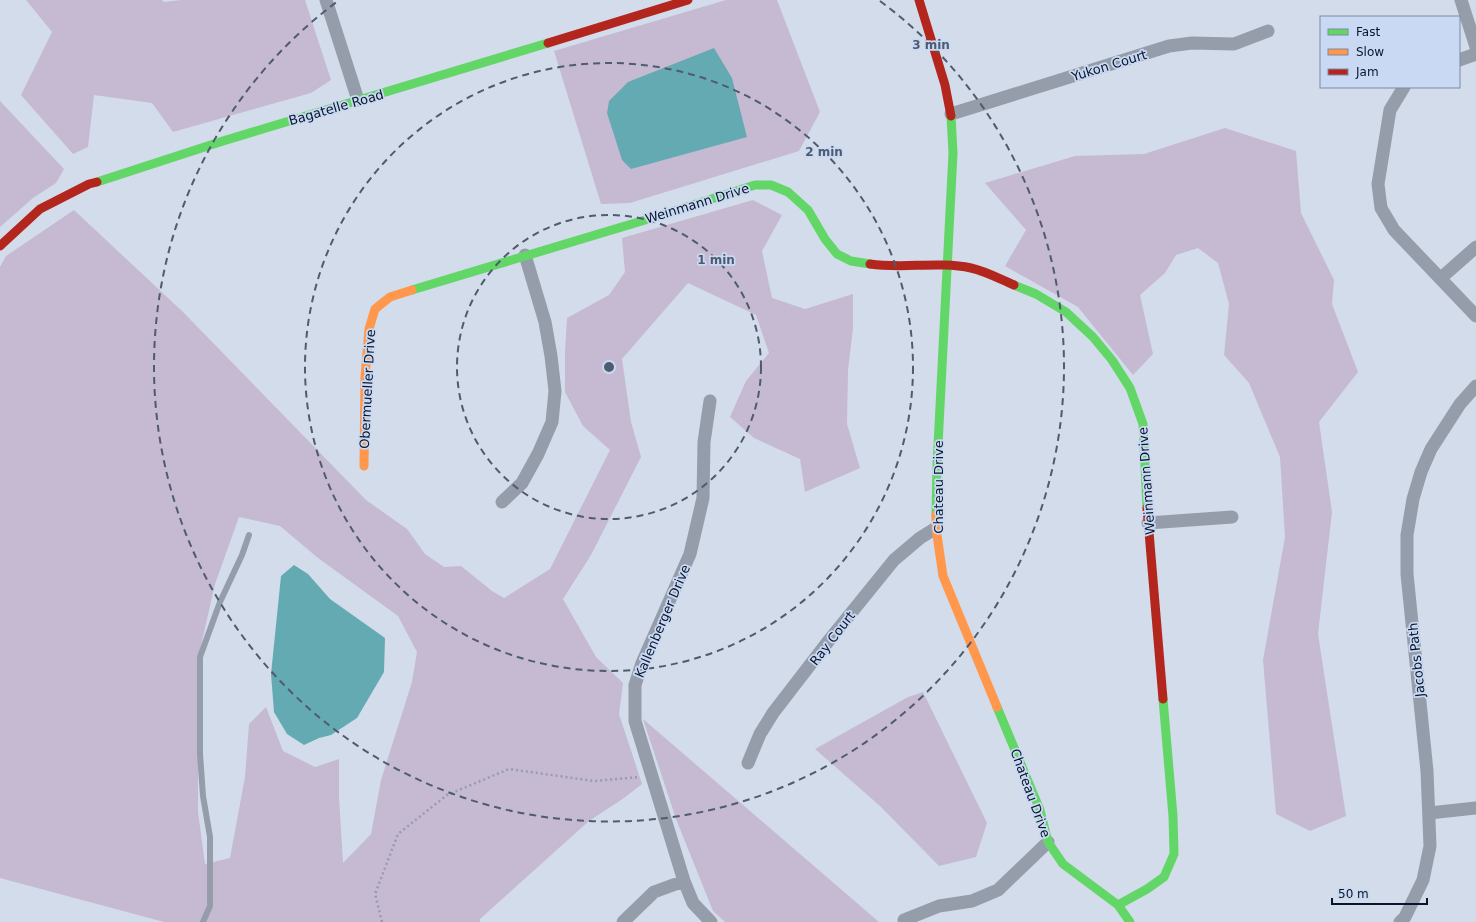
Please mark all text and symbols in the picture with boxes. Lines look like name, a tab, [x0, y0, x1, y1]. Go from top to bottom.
legend	[1320, 16, 1460, 88]
text: Fast	[1356, 25, 1380, 39]
text: 3 min	[912, 38, 950, 52]
text: Slow	[1356, 45, 1384, 59]
street label: Yukon Court	[1069, 47, 1149, 84]
text: Jam	[1355, 65, 1379, 79]
street label: Bagatelle Road	[287, 87, 385, 128]
text: 2 min	[805, 145, 843, 159]
street label: Weinmann Drive	[643, 181, 751, 226]
text: 1 min	[697, 253, 735, 267]
street label: Obermueller Drive	[357, 329, 378, 449]
centre of rings	[602, 360, 616, 374]
street label: Weinmann Drive	[1135, 427, 1158, 535]
street label: Chateau Drive	[931, 440, 946, 534]
street label: Kallenberger Drive	[632, 562, 693, 680]
street label: Ray Court	[807, 608, 858, 668]
street label: Jacobs Path	[1405, 622, 1428, 699]
street label: Chateau Drive	[1008, 747, 1054, 840]
scale bar	[1332, 880, 1427, 906]
text: 50 m	[1338, 887, 1369, 901]

